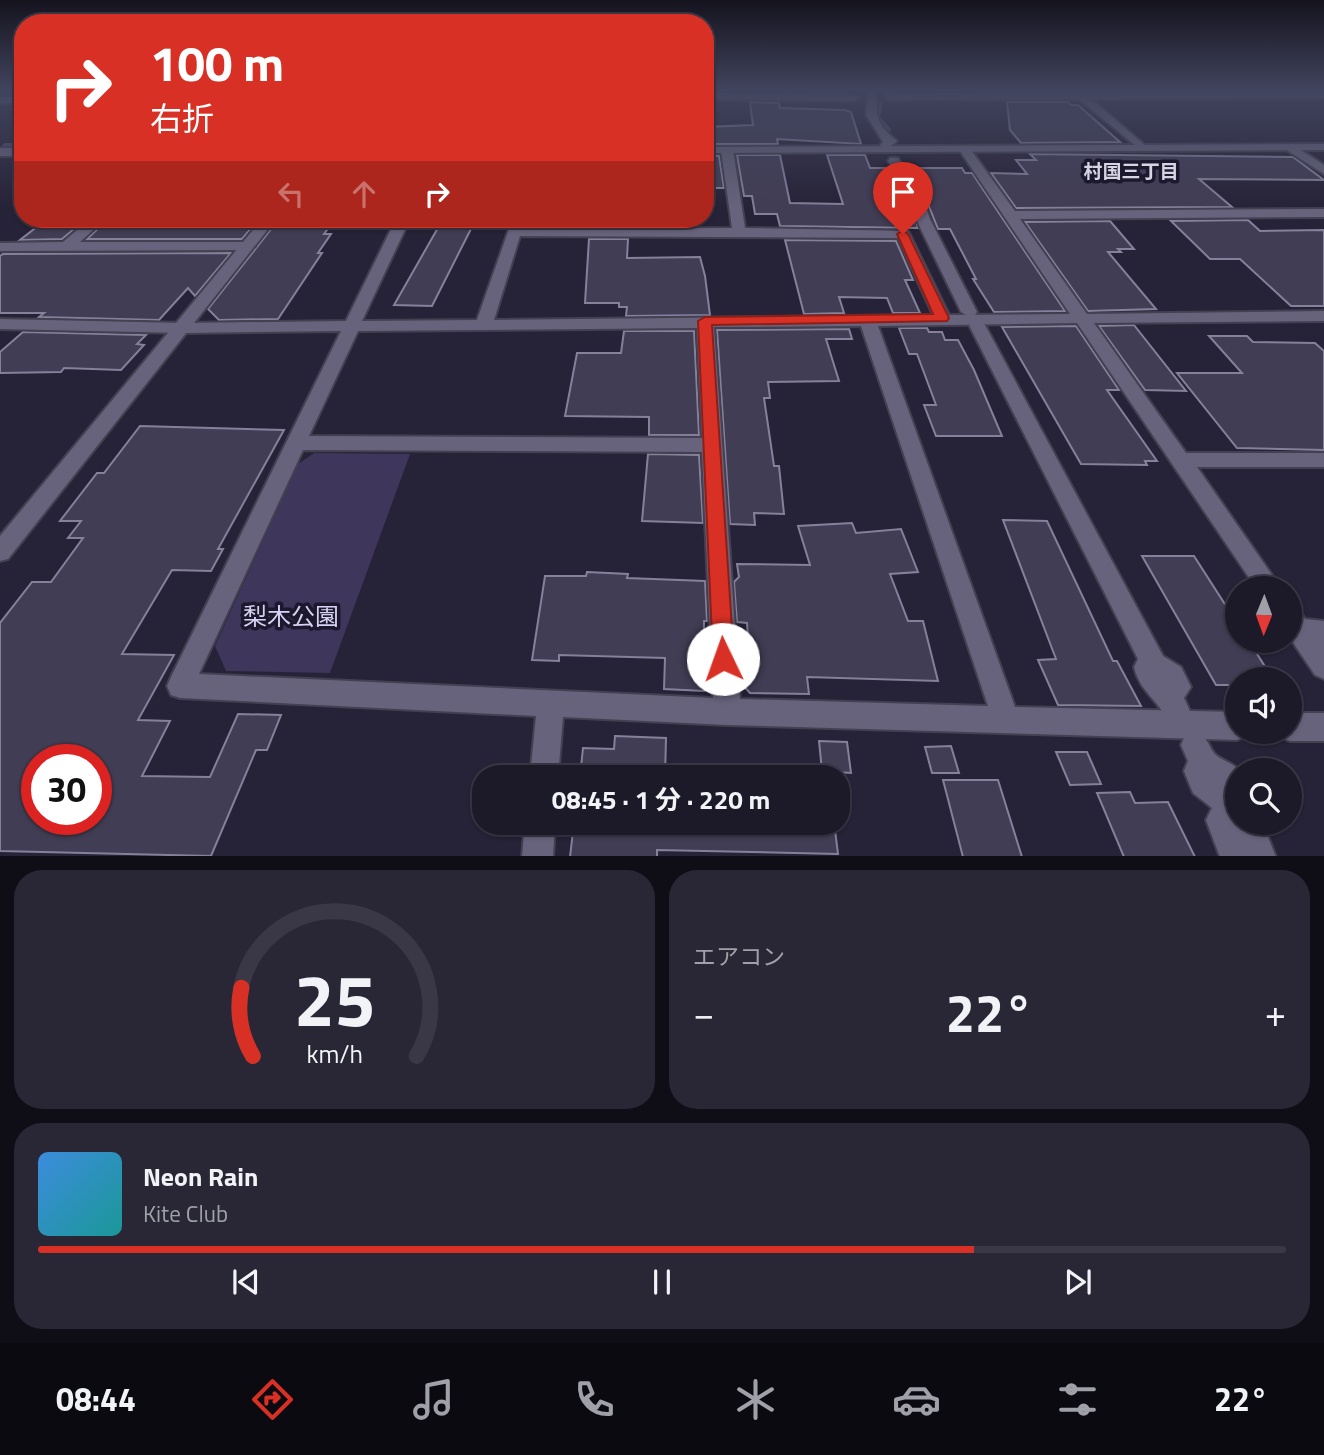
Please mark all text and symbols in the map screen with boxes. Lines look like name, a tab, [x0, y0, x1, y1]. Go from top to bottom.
text: 100 m	[150, 25, 284, 100]
icon: right	[35, 42, 126, 133]
text: 右折	[150, 94, 214, 142]
district label: 村国三丁目	[1083, 156, 1179, 185]
pin	[873, 162, 933, 234]
icon: arrive	[884, 173, 922, 211]
icon: left	[272, 175, 310, 213]
icon: ahead	[345, 175, 383, 213]
icon: right	[418, 175, 456, 213]
north arrow	[1225, 576, 1302, 653]
map controls	[1225, 576, 1302, 835]
park label: 梨木公園	[243, 598, 339, 634]
position arrow	[686, 622, 760, 696]
button: sound	[1225, 667, 1302, 744]
speed limit sign: 30	[21, 744, 112, 835]
button: search	[1225, 758, 1302, 835]
text: 08:45 · 1 分 · 220 m	[552, 780, 770, 819]
text: エアコン	[693, 939, 785, 974]
text: 25	[294, 944, 375, 1054]
text: 22°	[946, 973, 1033, 1052]
text: −	[693, 984, 714, 1042]
text: +	[1265, 984, 1286, 1042]
text: km/h	[306, 1034, 363, 1072]
text: Neon Rain	[143, 1157, 258, 1196]
text: Kite Club	[143, 1196, 228, 1231]
icon: previous	[227, 1263, 265, 1301]
icon: pause	[643, 1263, 681, 1301]
icon: next	[1059, 1263, 1097, 1301]
text: 08:44	[56, 1375, 136, 1423]
icon: directions	[248, 1375, 297, 1424]
icon: music	[409, 1375, 458, 1424]
icon: phone	[570, 1375, 619, 1424]
icon: climate	[731, 1375, 780, 1424]
icon: car	[892, 1375, 941, 1424]
icon: filters	[1053, 1375, 1102, 1424]
text: 22°	[1214, 1375, 1268, 1423]

